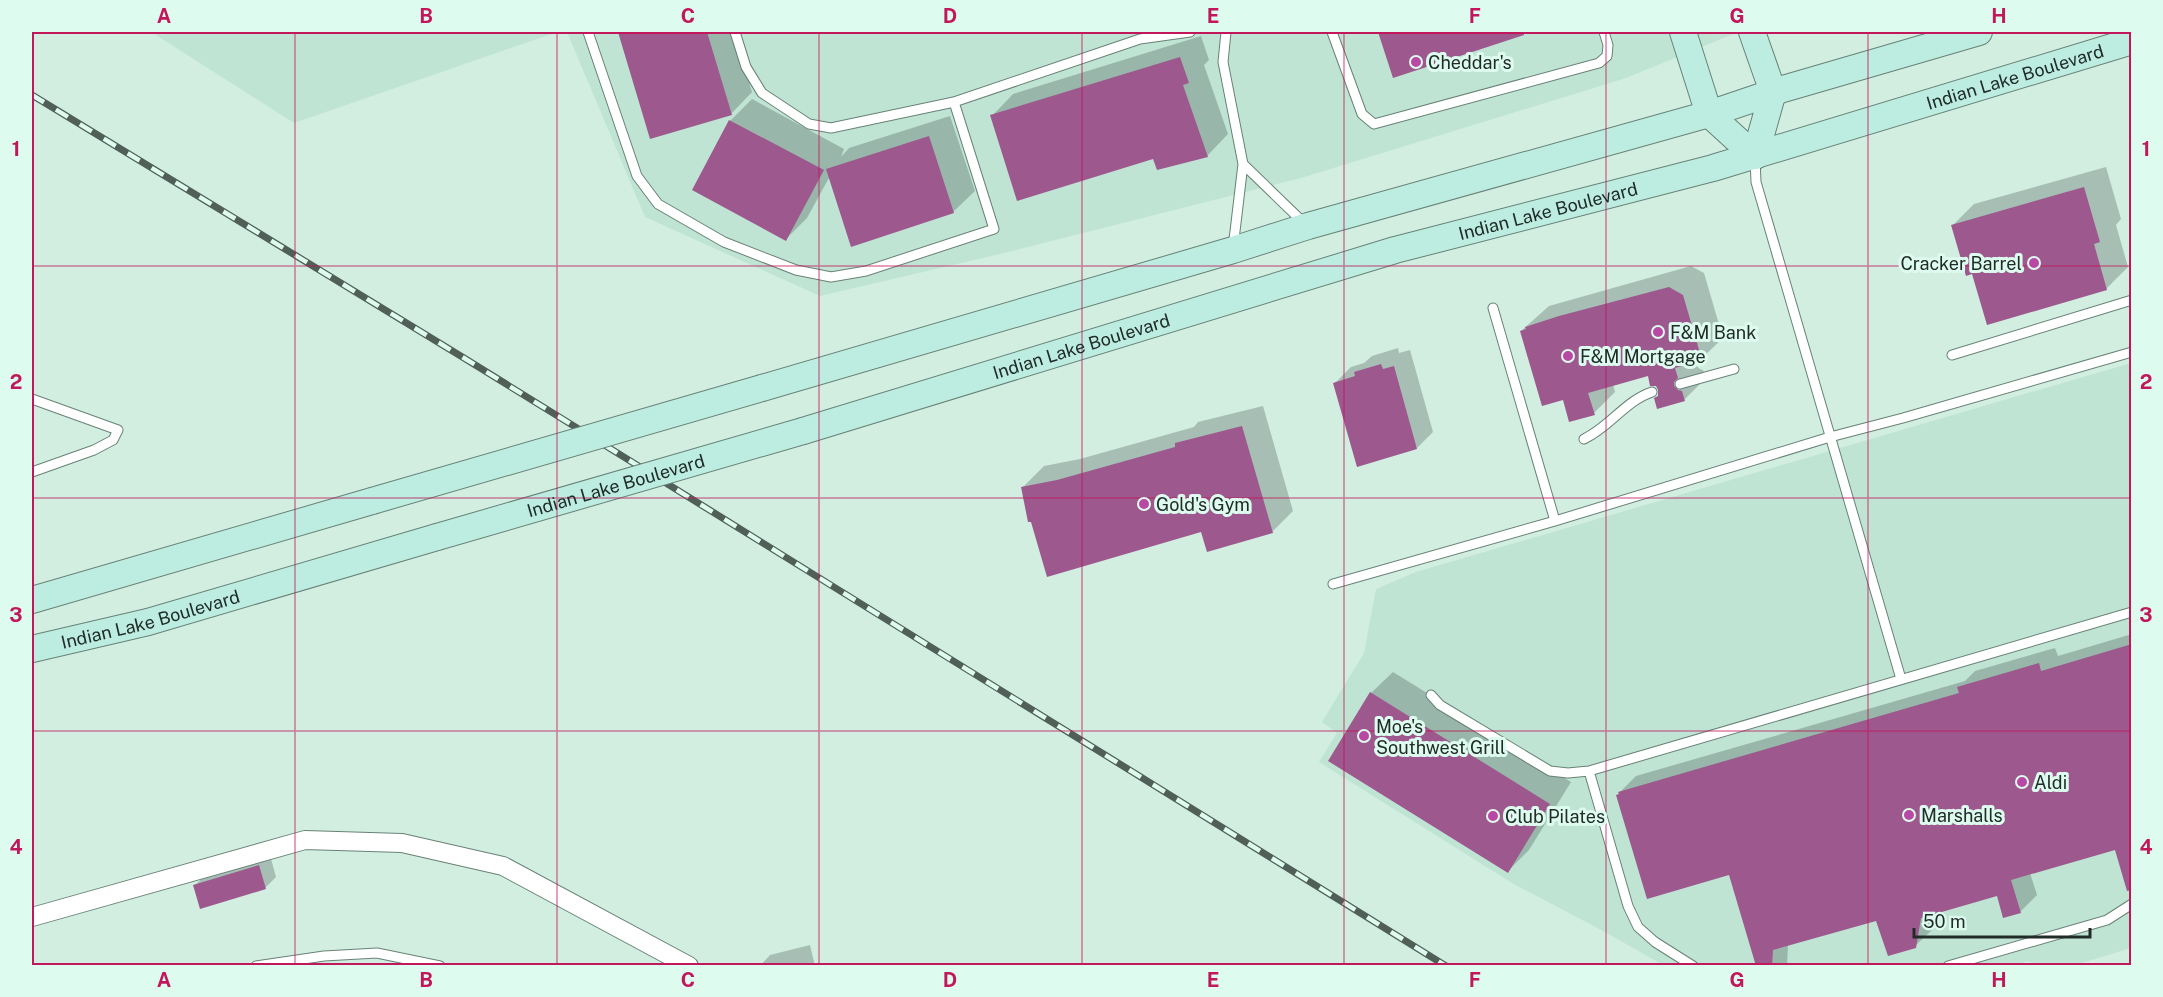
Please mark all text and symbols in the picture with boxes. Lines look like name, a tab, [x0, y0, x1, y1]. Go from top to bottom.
text: A	[157, 4, 171, 28]
text: B	[419, 4, 433, 28]
text: C	[681, 4, 695, 28]
text: D	[943, 4, 957, 28]
text: E	[1207, 4, 1219, 28]
text: F	[1469, 4, 1481, 28]
text: G	[1729, 4, 1745, 28]
text: H	[1991, 4, 2007, 28]
street label: Indian Lake Boulevard	[1924, 40, 2106, 113]
place label: Cheddar's	[1428, 52, 1512, 73]
marker: Cheddar's	[1409, 55, 1423, 69]
text: 1	[12, 137, 20, 161]
text: 1	[2142, 137, 2150, 161]
street label: Indian Lake Boulevard	[1456, 177, 1640, 244]
place label: Cracker Barrel	[1900, 253, 2022, 274]
marker: Cracker Barrel	[2027, 256, 2041, 270]
street label: Indian Lake Boulevard	[990, 309, 1172, 383]
place label: F&M Bank	[1670, 322, 1756, 343]
marker: F&M Bank	[1651, 325, 1665, 339]
place label: F&M Mortgage	[1580, 346, 1706, 367]
marker: F&M Mortgage	[1561, 349, 1575, 363]
text: 2	[10, 370, 22, 394]
text: 2	[2140, 370, 2152, 394]
street label: Indian Lake Boulevard	[524, 450, 707, 521]
place label: Gold's Gym	[1156, 494, 1250, 515]
marker: Gold's Gym	[1137, 497, 1151, 511]
street label: Indian Lake Boulevard	[59, 585, 242, 652]
text: 3	[9, 603, 23, 627]
text: 3	[2139, 603, 2153, 627]
place label: Moe's Southwest Grill	[1376, 716, 1505, 758]
marker: Moe's Southwest Grill	[1357, 729, 1371, 743]
place label: Aldi	[2034, 772, 2067, 793]
marker: Aldi	[2015, 775, 2029, 789]
place label: Marshalls	[1921, 805, 2003, 826]
place label: Club Pilates	[1505, 806, 1605, 827]
marker: Marshalls	[1902, 808, 1916, 822]
marker: Club Pilates	[1486, 809, 1500, 823]
text: 4	[9, 835, 23, 859]
text: 4	[2139, 835, 2153, 859]
scale bar	[1914, 901, 2090, 939]
text: 50 m	[1923, 911, 1966, 932]
text: A	[157, 968, 171, 992]
text: B	[419, 968, 433, 992]
text: C	[681, 968, 695, 992]
text: D	[943, 968, 957, 992]
text: E	[1207, 968, 1219, 992]
text: F	[1469, 968, 1481, 992]
text: G	[1729, 968, 1745, 992]
text: H	[1991, 968, 2007, 992]

